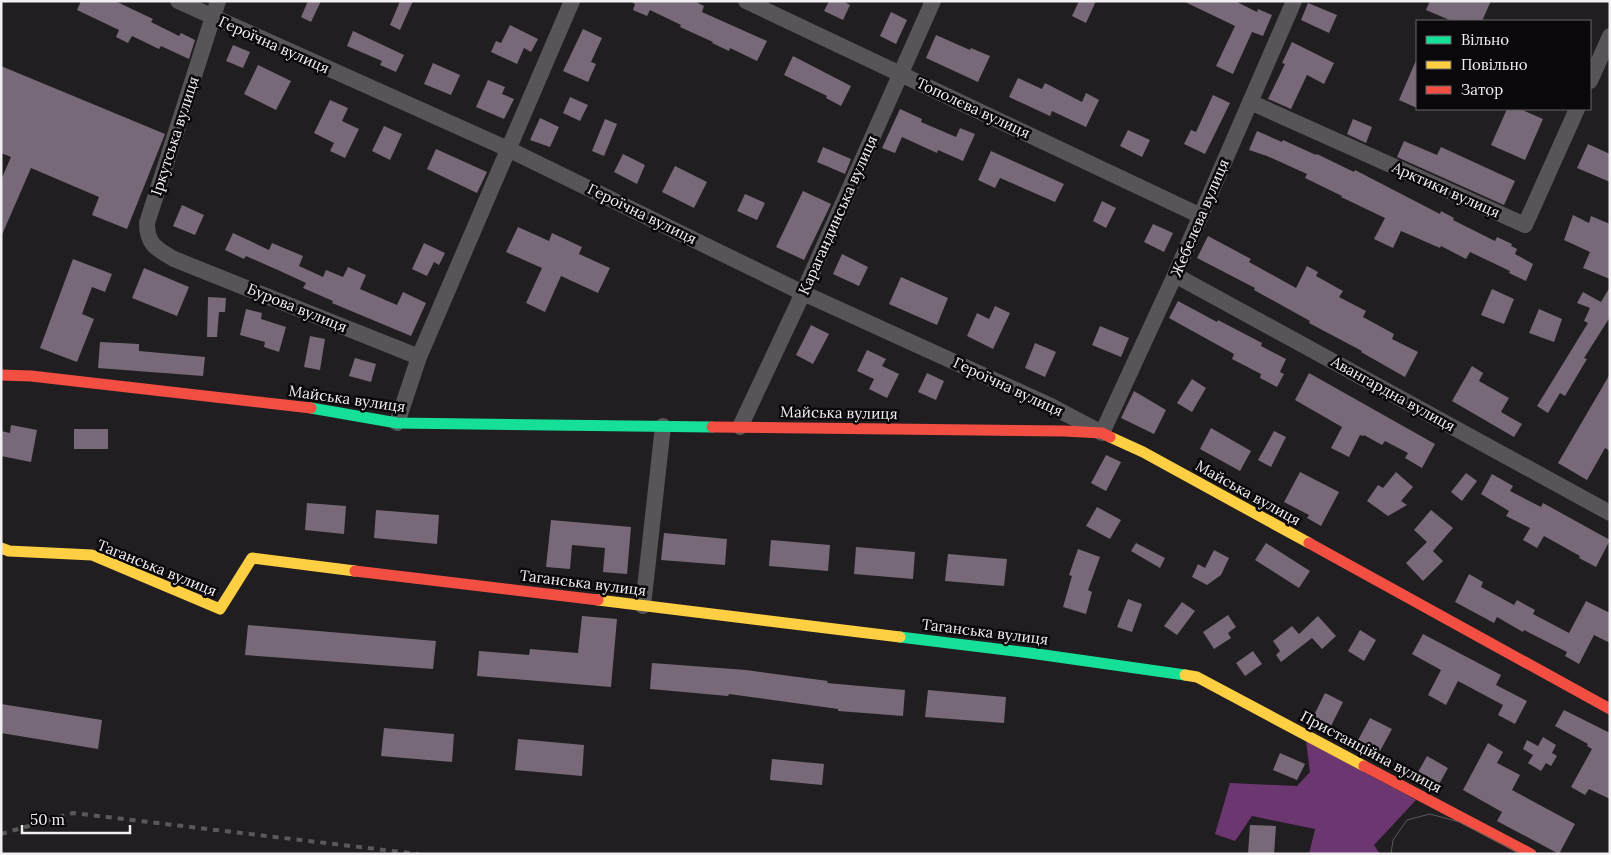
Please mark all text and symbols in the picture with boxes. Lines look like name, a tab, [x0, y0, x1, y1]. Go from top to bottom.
street label: Героїчна вулиця	[216, 12, 332, 77]
legend	[1416, 20, 1591, 110]
text: Вільно	[1461, 30, 1509, 49]
text: Повільно	[1461, 55, 1528, 74]
street label: Тополєва вулиця	[913, 73, 1033, 142]
street label: Іркутська вулиця	[146, 74, 203, 198]
text: Затор	[1461, 80, 1503, 99]
street label: Карагандинська вулиця	[794, 132, 881, 298]
street label: Жебелєва вулиця	[1166, 156, 1233, 280]
street label: Арктики вулиця	[1388, 157, 1503, 222]
street label: Героїчна вулиця	[585, 179, 700, 248]
street label: Бурова вулиця	[245, 279, 350, 336]
street label: Авангардна вулиця	[1327, 351, 1459, 436]
street label: Героїчна вулиця	[950, 353, 1066, 420]
street label: Майська вулиця	[288, 381, 407, 416]
street label: Майська вулиця	[780, 402, 898, 423]
street label: Майська вулиця	[1192, 456, 1304, 529]
street label: Таганська вулиця	[95, 535, 220, 600]
street label: Таганська вулиця	[519, 565, 647, 600]
street label: Таганська вулиця	[921, 614, 1049, 649]
street label: Пристанційна вулиця	[1297, 706, 1445, 797]
scale bar	[22, 802, 130, 834]
text: 50 m	[30, 810, 65, 829]

